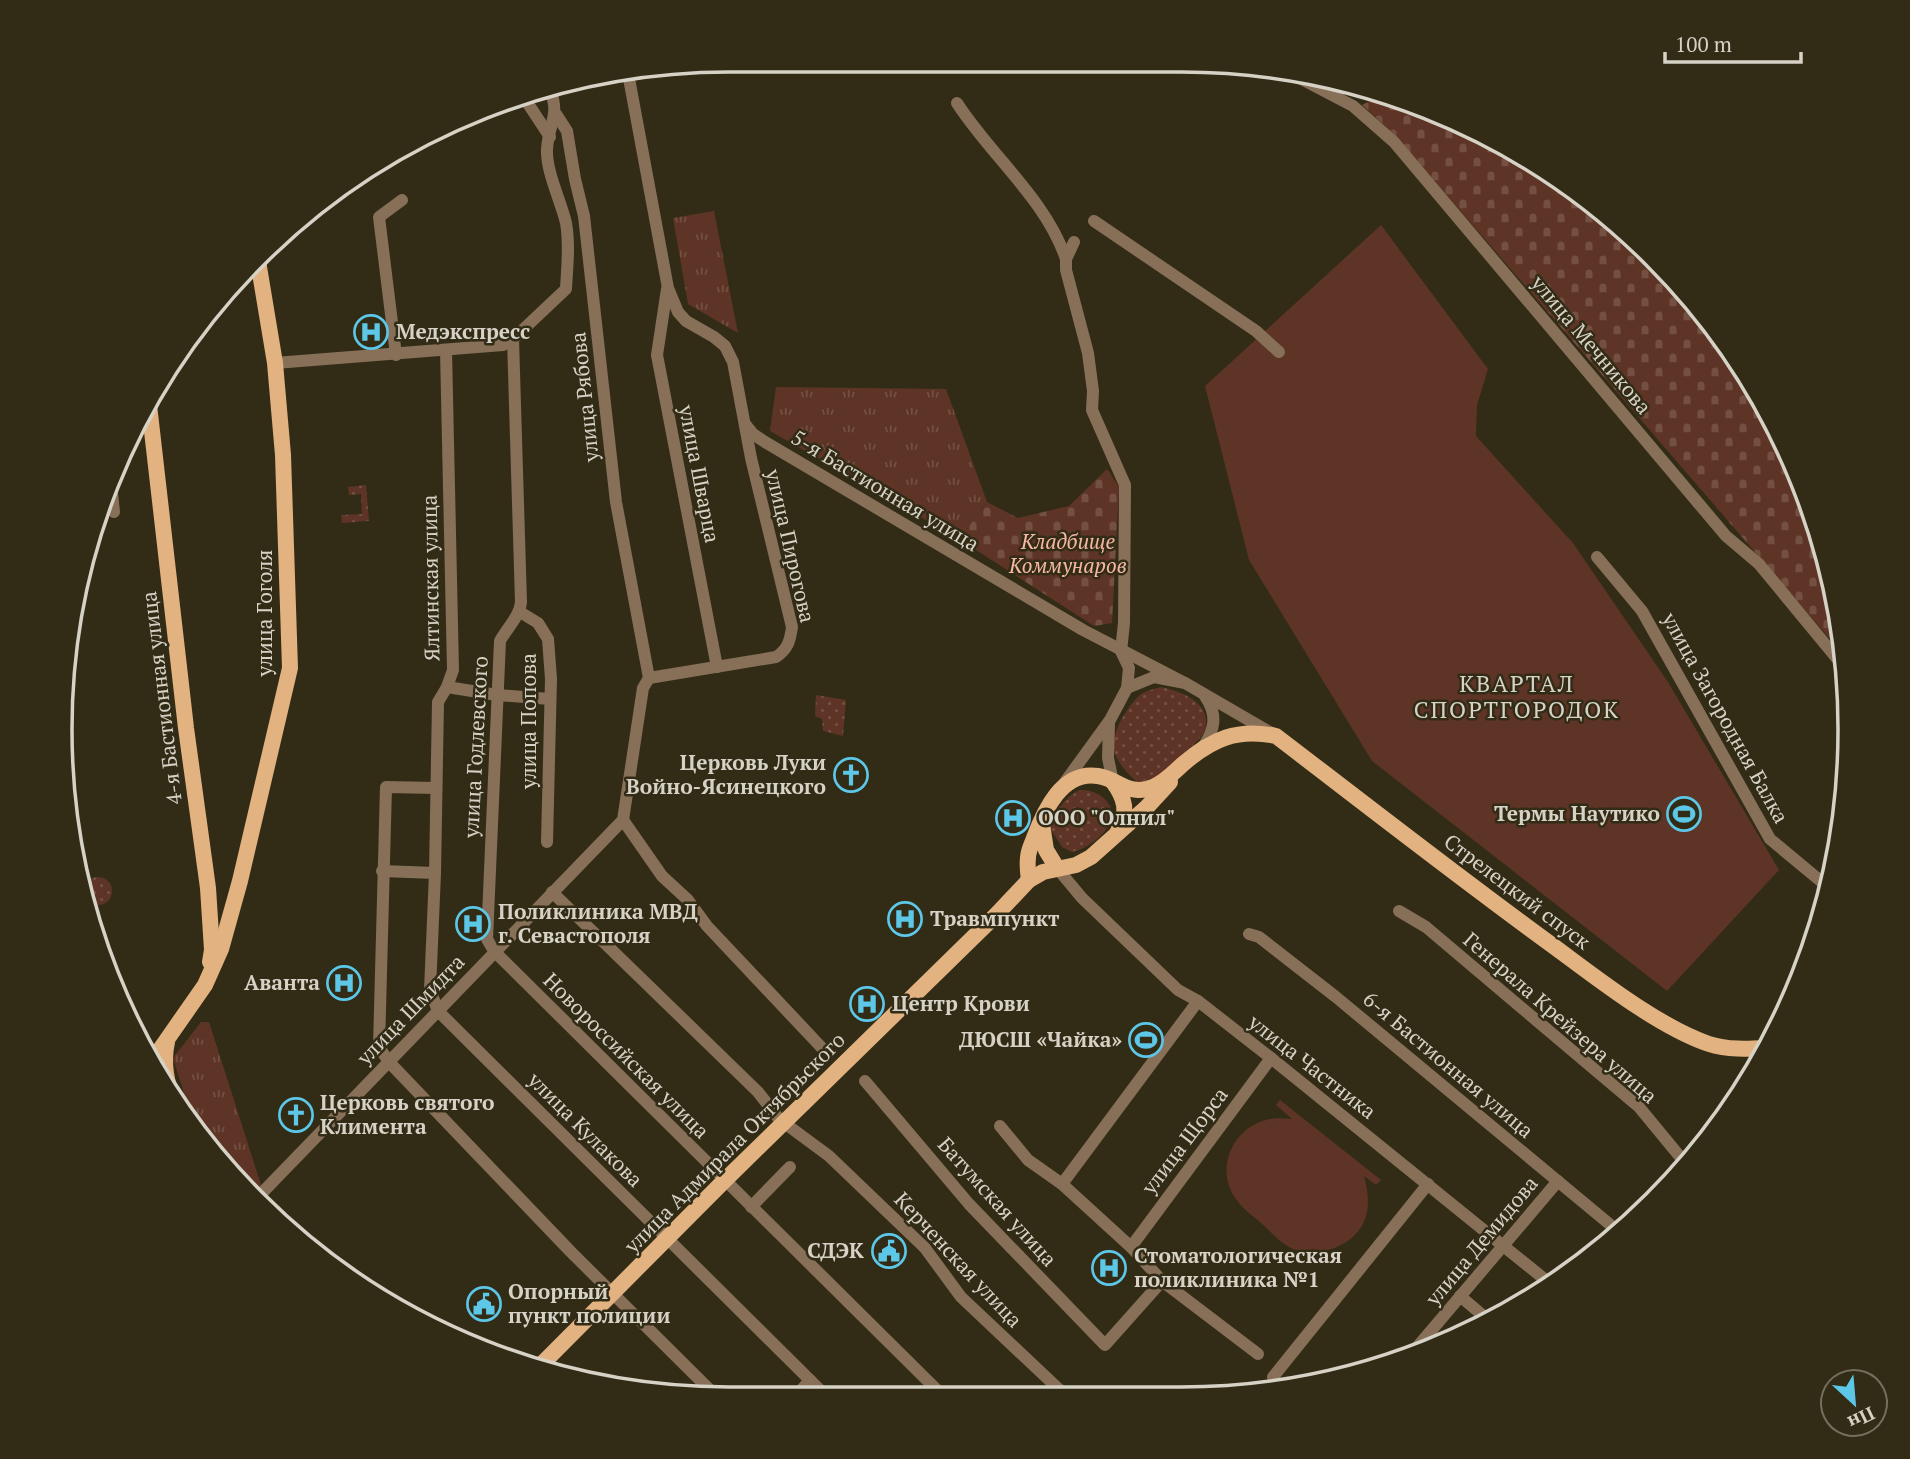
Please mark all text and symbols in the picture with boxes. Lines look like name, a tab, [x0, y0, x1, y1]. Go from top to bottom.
scale bar	[1665, 21, 1801, 65]
text: 100 m	[1675, 30, 1732, 58]
street label: улица Мечникова	[1525, 268, 1658, 420]
hospital icon: Медэкспресс	[352, 313, 390, 351]
place label: Медэкспресс	[396, 317, 530, 345]
street label: улица Рябова	[563, 330, 605, 464]
street label: улица Шварца	[673, 402, 727, 545]
street label: 5-я Бастионная улица	[786, 423, 985, 558]
street label: улица Пирогова	[759, 465, 822, 626]
street label: Ялтинская улица	[415, 494, 445, 662]
park label: Кладбище Коммунаров	[1008, 527, 1127, 579]
street label: улица Гоголя	[250, 550, 278, 677]
street label: 4-я Бастионная улица	[134, 590, 188, 806]
street label: улица Загородная Балка	[1656, 606, 1796, 828]
street label: улица Попова	[514, 653, 542, 790]
street label: улица Годлевского	[456, 655, 494, 840]
district label: КВАРТАЛ СПОРТГОРОДОК	[1414, 668, 1620, 725]
place label: Церковь Луки Войно-Ясинецкого	[626, 748, 826, 800]
church icon: Церковь Луки Войно-Ясинецкого	[832, 756, 870, 794]
sports icon: Термы Наутико	[1665, 795, 1703, 833]
hospital icon: ООО "Олнил"	[994, 799, 1032, 837]
place label: Термы Наутико	[1494, 799, 1660, 827]
place label: ООО "Олнил"	[1038, 803, 1175, 831]
street label: Стрелецкий спуск	[1439, 827, 1597, 956]
place label: Поликлиника МВД г. Севастополя	[498, 897, 698, 949]
hospital icon: Травмпункт	[886, 900, 924, 938]
place label: Травмпункт	[930, 904, 1060, 932]
hospital icon: Поликлиника МВД г. Севастополя	[454, 905, 492, 943]
street label: Генерала Крейзера улица	[1458, 925, 1664, 1109]
street label: улица Шмидта	[350, 948, 471, 1071]
hospital icon: Аванта	[325, 964, 363, 1002]
street label: Новороссийская улица	[538, 966, 716, 1145]
place label: Аванта	[244, 968, 320, 996]
hospital icon: Центр Крови	[848, 985, 886, 1023]
street label: 6-я Бастионная улица	[1358, 985, 1540, 1144]
place label: Центр Крови	[892, 989, 1030, 1017]
street label: улица Частника	[1242, 1007, 1382, 1125]
sports icon: ДЮСШ «Чайка»	[1127, 1021, 1165, 1059]
place label: ДЮСШ «Чайка»	[959, 1025, 1122, 1053]
street label: улица Адмирала Октябрьского	[617, 1026, 851, 1260]
street label: улица Кулакова	[521, 1065, 650, 1193]
street label: улица Щорса	[1134, 1081, 1234, 1200]
place label: Церковь святого Климента	[320, 1088, 495, 1140]
church icon: Церковь святого Климента	[277, 1096, 315, 1134]
street label: Батумская улица	[932, 1130, 1064, 1272]
street label: улица Демидова	[1418, 1169, 1544, 1312]
street label: Керченская улица	[889, 1185, 1029, 1333]
public building icon: СДЭК	[870, 1232, 908, 1270]
place label: СДЭК	[807, 1236, 864, 1264]
place label: Стоматологическая поликлиника №1	[1134, 1241, 1342, 1293]
hospital icon: Стоматологическая поликлиника №1	[1090, 1249, 1128, 1287]
place label: Опорный пункт полиции	[508, 1277, 670, 1329]
public building icon: Опорный пункт полиции	[465, 1285, 503, 1323]
north arrow	[1819, 1368, 1889, 1438]
text: Пн	[1844, 1402, 1879, 1436]

